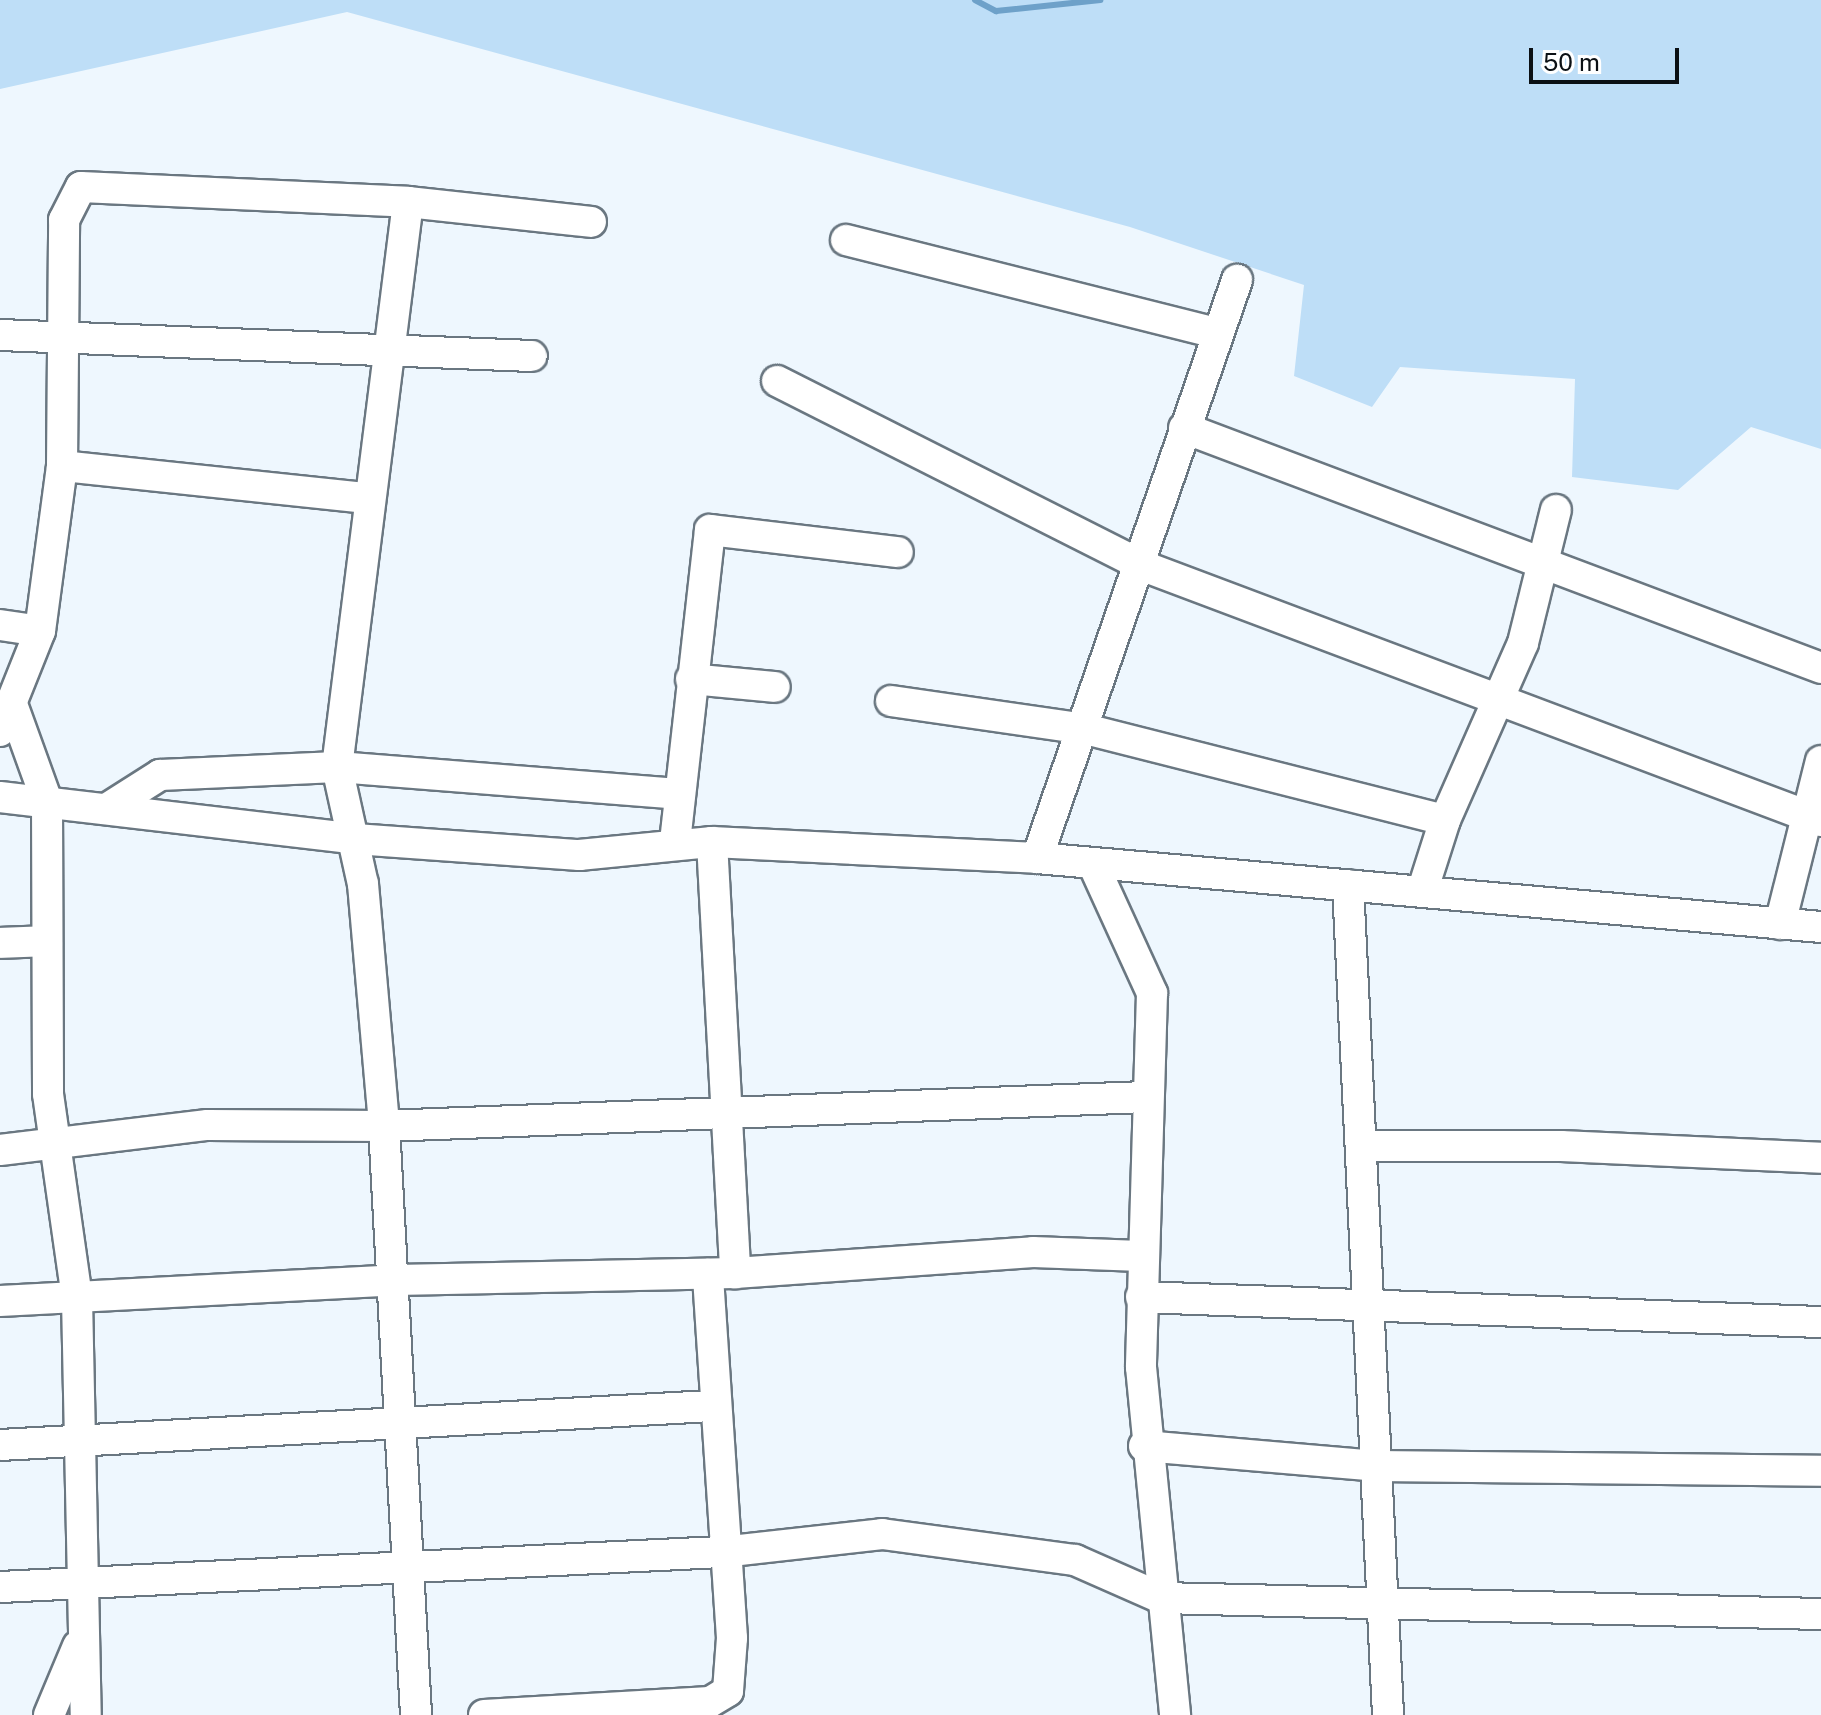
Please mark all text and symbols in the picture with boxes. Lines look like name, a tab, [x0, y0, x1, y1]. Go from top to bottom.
scale bar	[1533, 32, 1683, 82]
text: 50 m	[1543, 48, 1600, 76]

